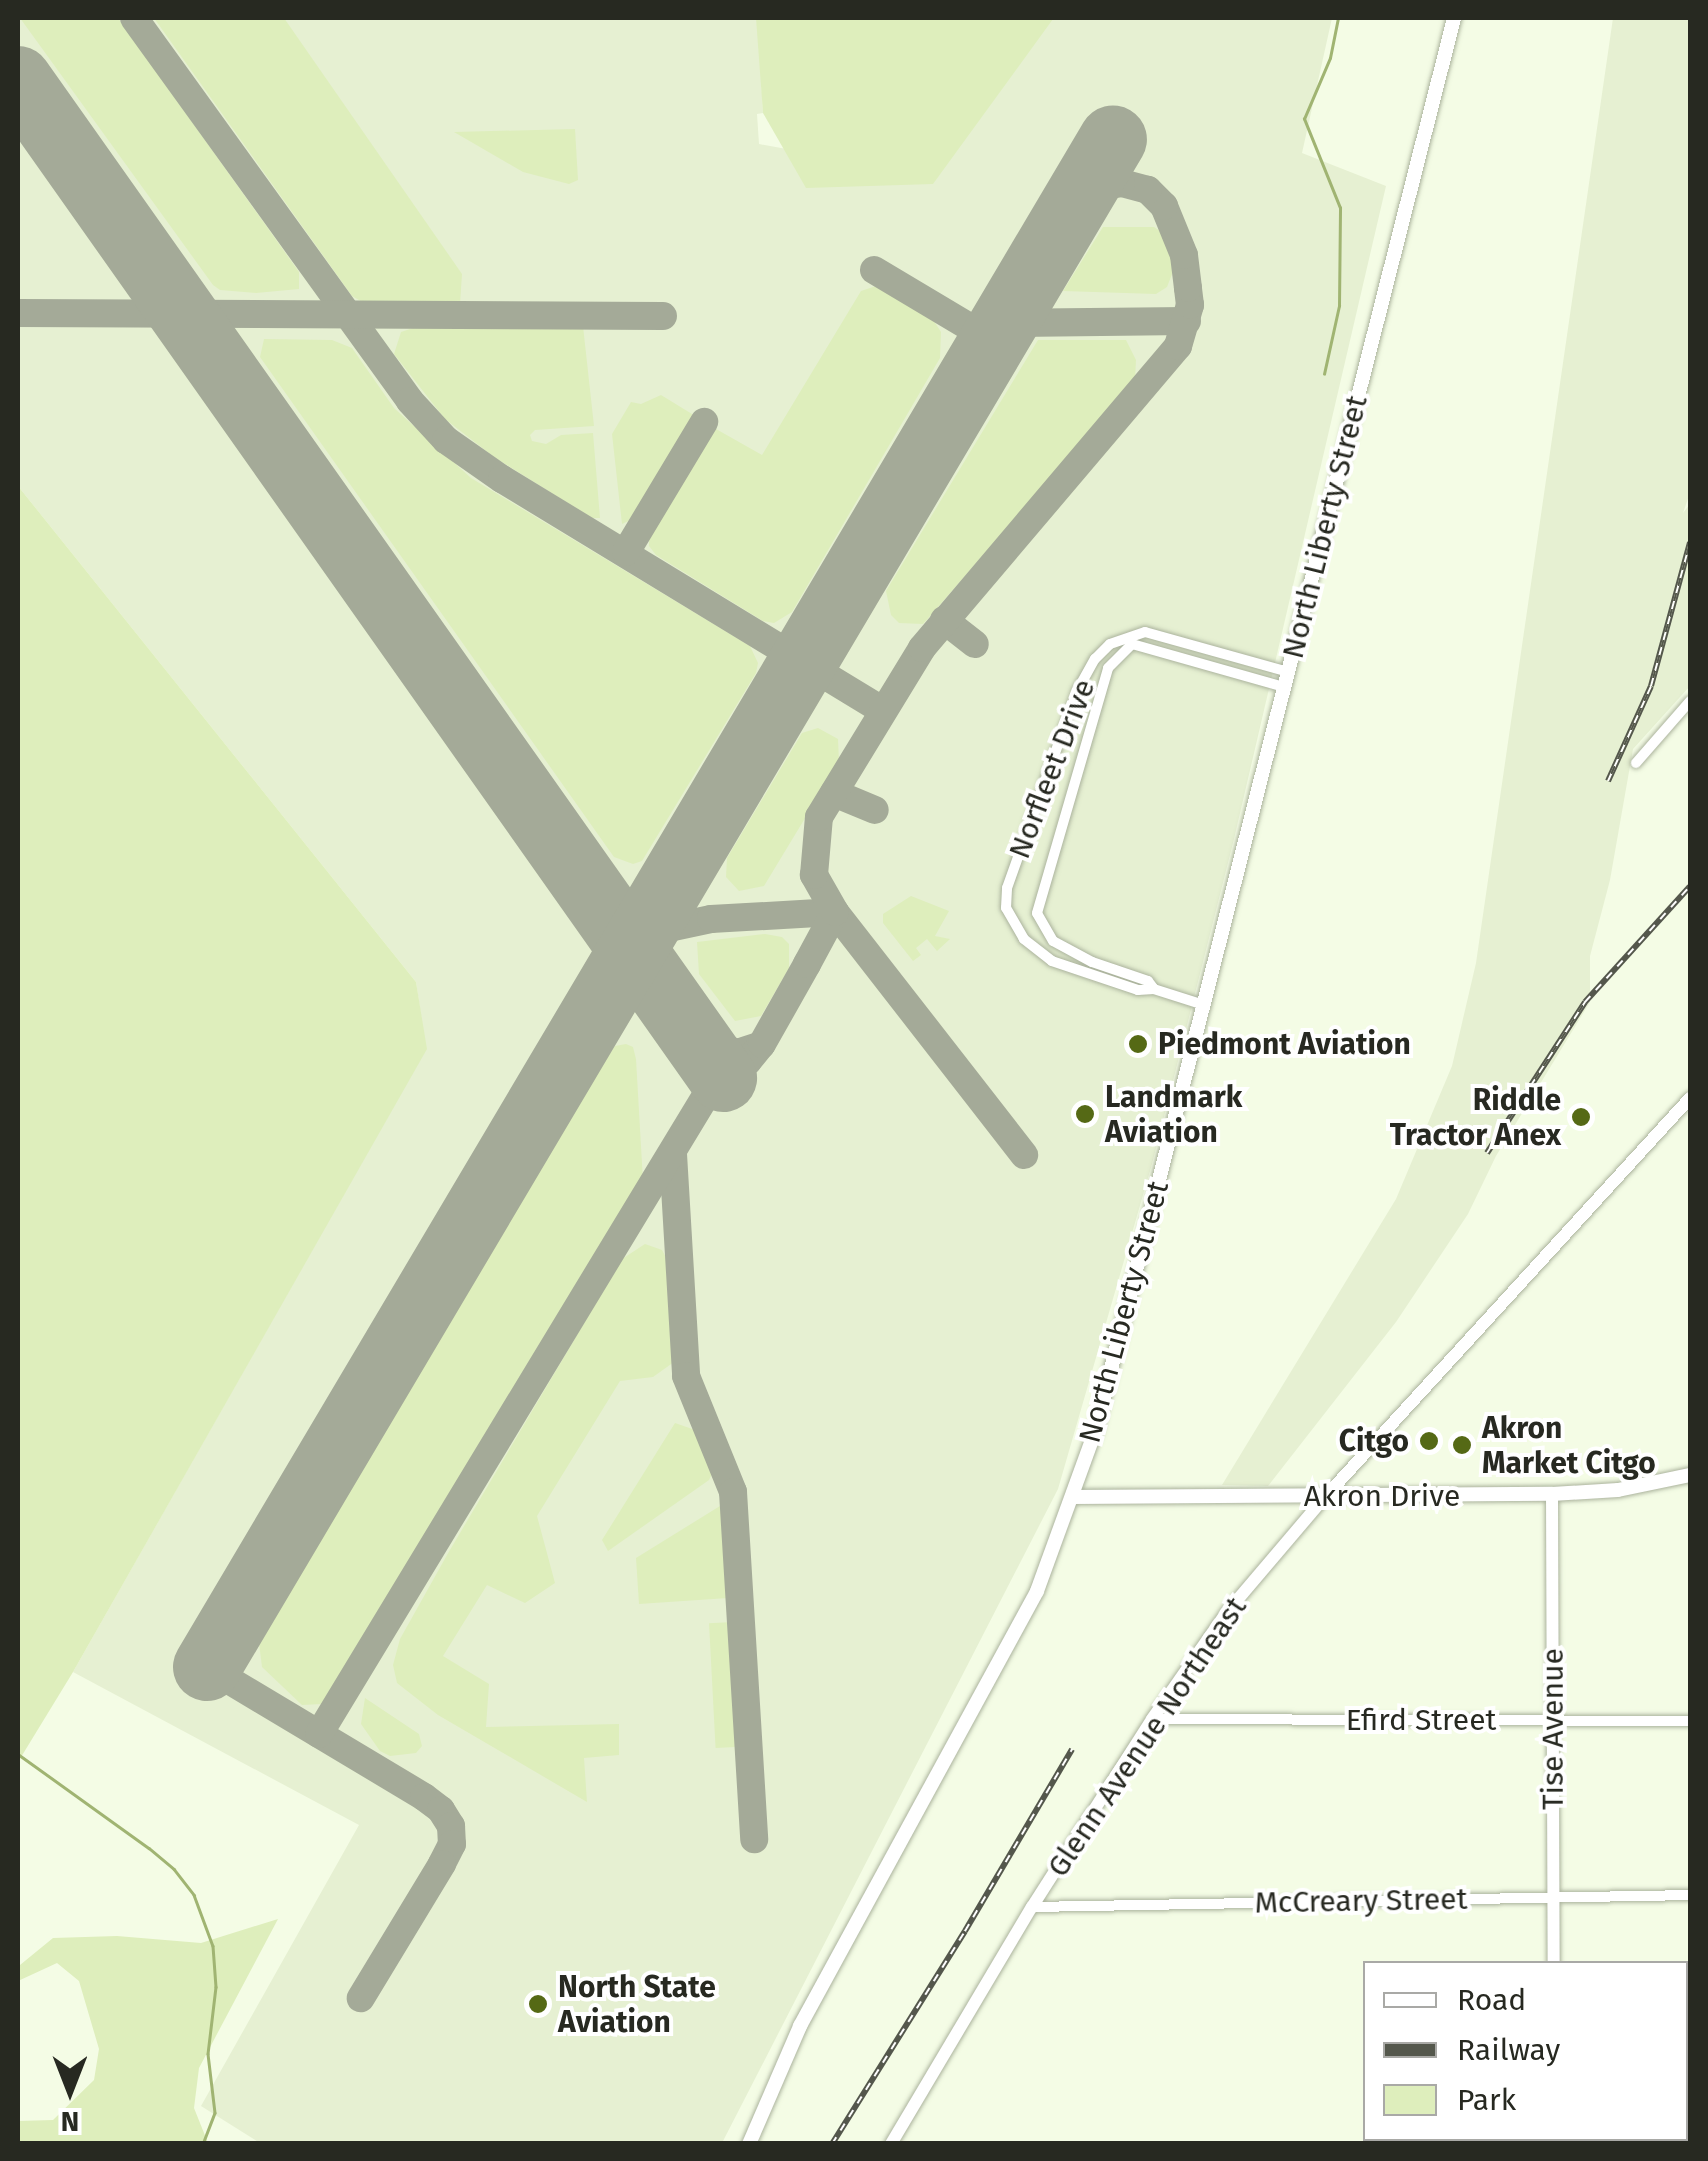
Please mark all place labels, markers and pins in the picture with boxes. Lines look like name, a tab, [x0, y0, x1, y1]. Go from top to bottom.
place label: Piedmont Aviation	[1158, 1026, 1411, 1062]
marker: Piedmont Aviation	[1127, 1033, 1149, 1055]
place label: Landmark Aviation	[1105, 1079, 1242, 1150]
place label: Riddle Tractor Anex	[1390, 1082, 1561, 1152]
marker: Landmark Aviation	[1074, 1103, 1096, 1125]
marker: Riddle Tractor Anex	[1570, 1106, 1592, 1128]
place label: Akron Market Citgo	[1482, 1410, 1656, 1480]
place label: Citgo	[1339, 1423, 1409, 1459]
marker: Citgo	[1418, 1430, 1440, 1452]
marker: Akron Market Citgo	[1451, 1434, 1473, 1456]
place label: North State Aviation	[558, 1969, 716, 2040]
marker: North State Aviation	[527, 1993, 549, 2015]

